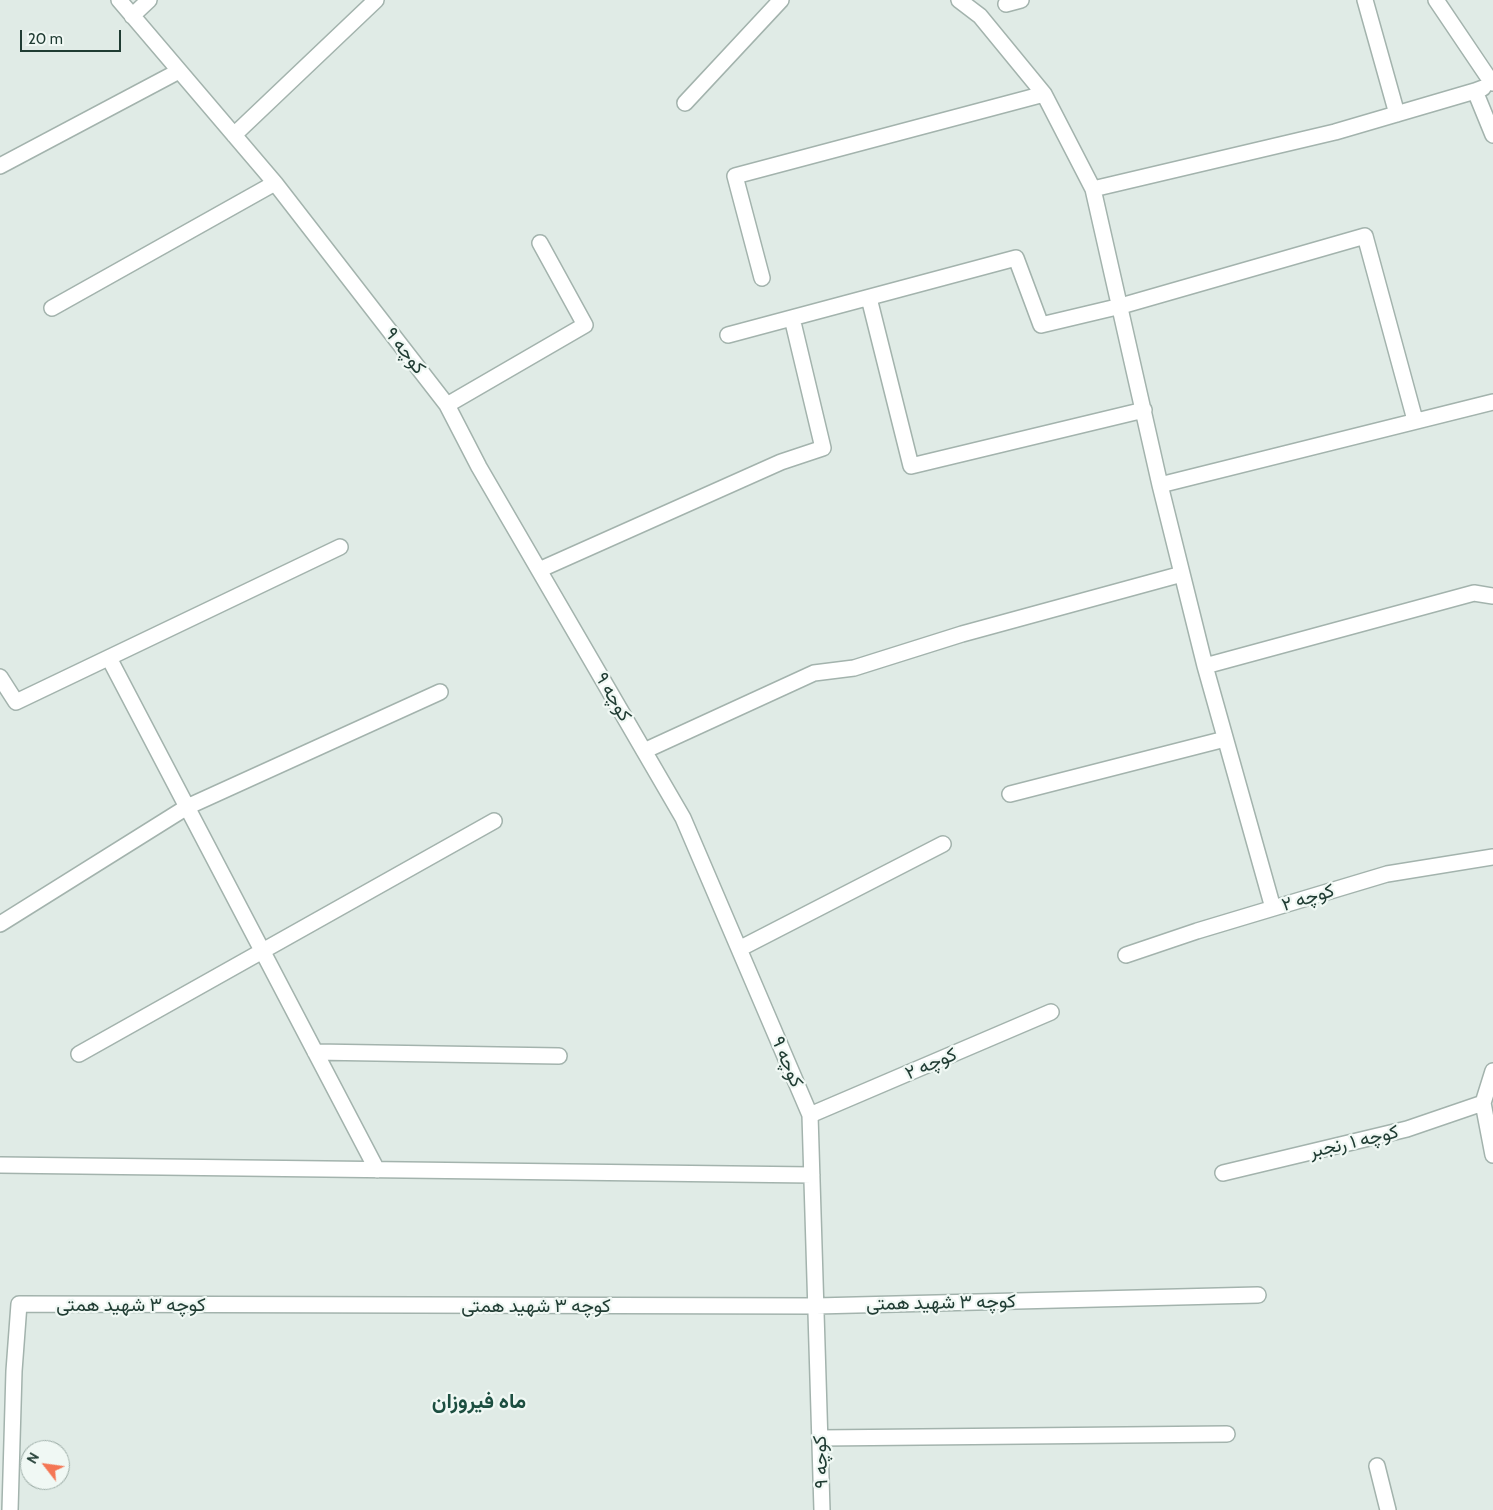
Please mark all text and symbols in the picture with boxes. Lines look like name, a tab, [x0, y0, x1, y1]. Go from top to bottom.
scale bar	[22, 20, 124, 52]
text: 20 m	[28, 30, 63, 48]
street label: کوچه ۹	[380, 323, 430, 379]
street label: کوچه ۹	[590, 668, 636, 726]
street label: کوچه ۲	[1279, 879, 1337, 917]
street label: کوچه ۹	[766, 1033, 808, 1091]
street label: کوچه ۲	[902, 1043, 960, 1085]
street label: کوچه ۱ رنجبر	[1307, 1121, 1401, 1163]
street label: کوچه ۳ شهید همتی	[866, 1290, 1016, 1316]
street label: کوچه ۳ شهید همتی	[56, 1294, 206, 1316]
street label: کوچه ۳ شهید همتی	[461, 1295, 611, 1317]
district label: ماه فیروزان	[432, 1389, 526, 1415]
street label: کوچه ۹	[809, 1435, 833, 1489]
north arrow	[20, 1440, 70, 1490]
text: N	[23, 1449, 43, 1467]

